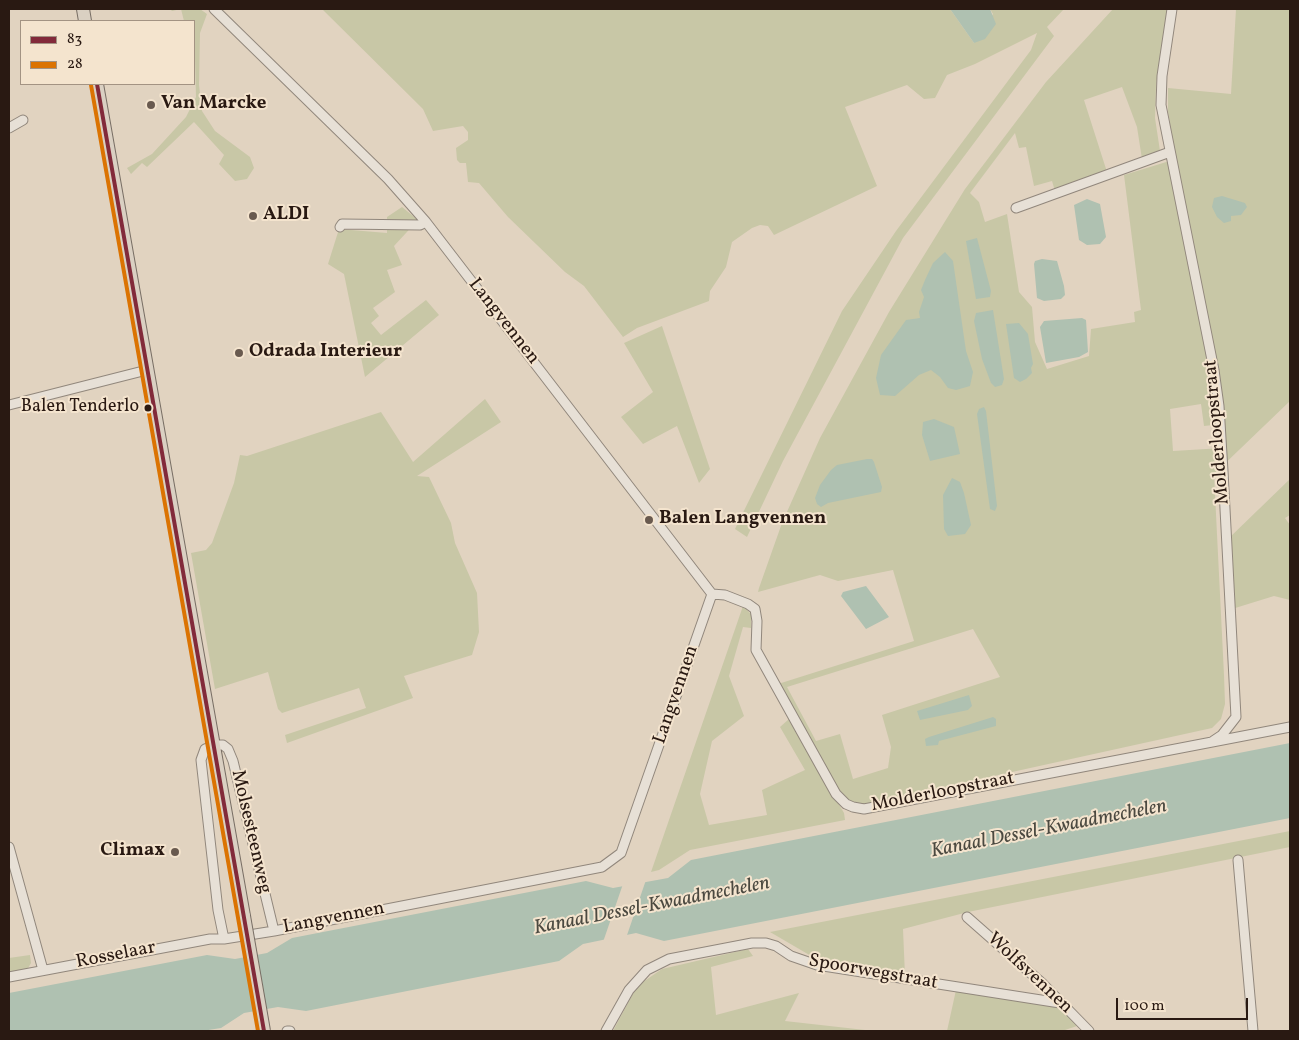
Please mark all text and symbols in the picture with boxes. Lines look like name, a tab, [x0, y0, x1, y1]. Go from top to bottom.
legend	[20, 20, 195, 85]
text: 83	[67, 29, 82, 50]
text: 28	[67, 54, 83, 75]
place label: Van Marcke	[161, 94, 266, 116]
marker: Van Marcke	[145, 99, 157, 111]
place label: ALDI	[263, 205, 309, 227]
marker: ALDI	[247, 210, 259, 222]
street label: Langvennen	[462, 274, 544, 370]
place label: Odrada Interieur	[249, 342, 402, 364]
marker: Odrada Interieur	[233, 347, 245, 359]
street label: Molderloopstraat	[1200, 359, 1236, 505]
place label: Balen Tenderlo	[21, 397, 139, 419]
marker: Balen Tenderlo	[143, 403, 153, 413]
place label: Balen Langvennen	[659, 509, 826, 531]
marker: Balen Langvennen	[643, 514, 655, 526]
street label: Langvennen	[649, 643, 705, 747]
street label: Molsesteenweg	[225, 768, 275, 896]
street label: Molderloopstraat	[869, 768, 1017, 818]
water label: Kanaal Dessel-Kwaadmechelen	[929, 795, 1169, 865]
place label: Climax	[100, 841, 165, 863]
marker: Climax	[169, 846, 181, 858]
water label: Kanaal Dessel-Kwaadmechelen	[532, 872, 772, 942]
street label: Langvennen	[281, 898, 387, 940]
street label: Wolfsvennen	[981, 928, 1077, 1020]
street label: Rosselaar	[74, 937, 158, 975]
street label: Spoorwegstraat	[807, 950, 939, 996]
scale bar	[1119, 988, 1252, 1020]
text: 100 m	[1124, 996, 1164, 1017]

